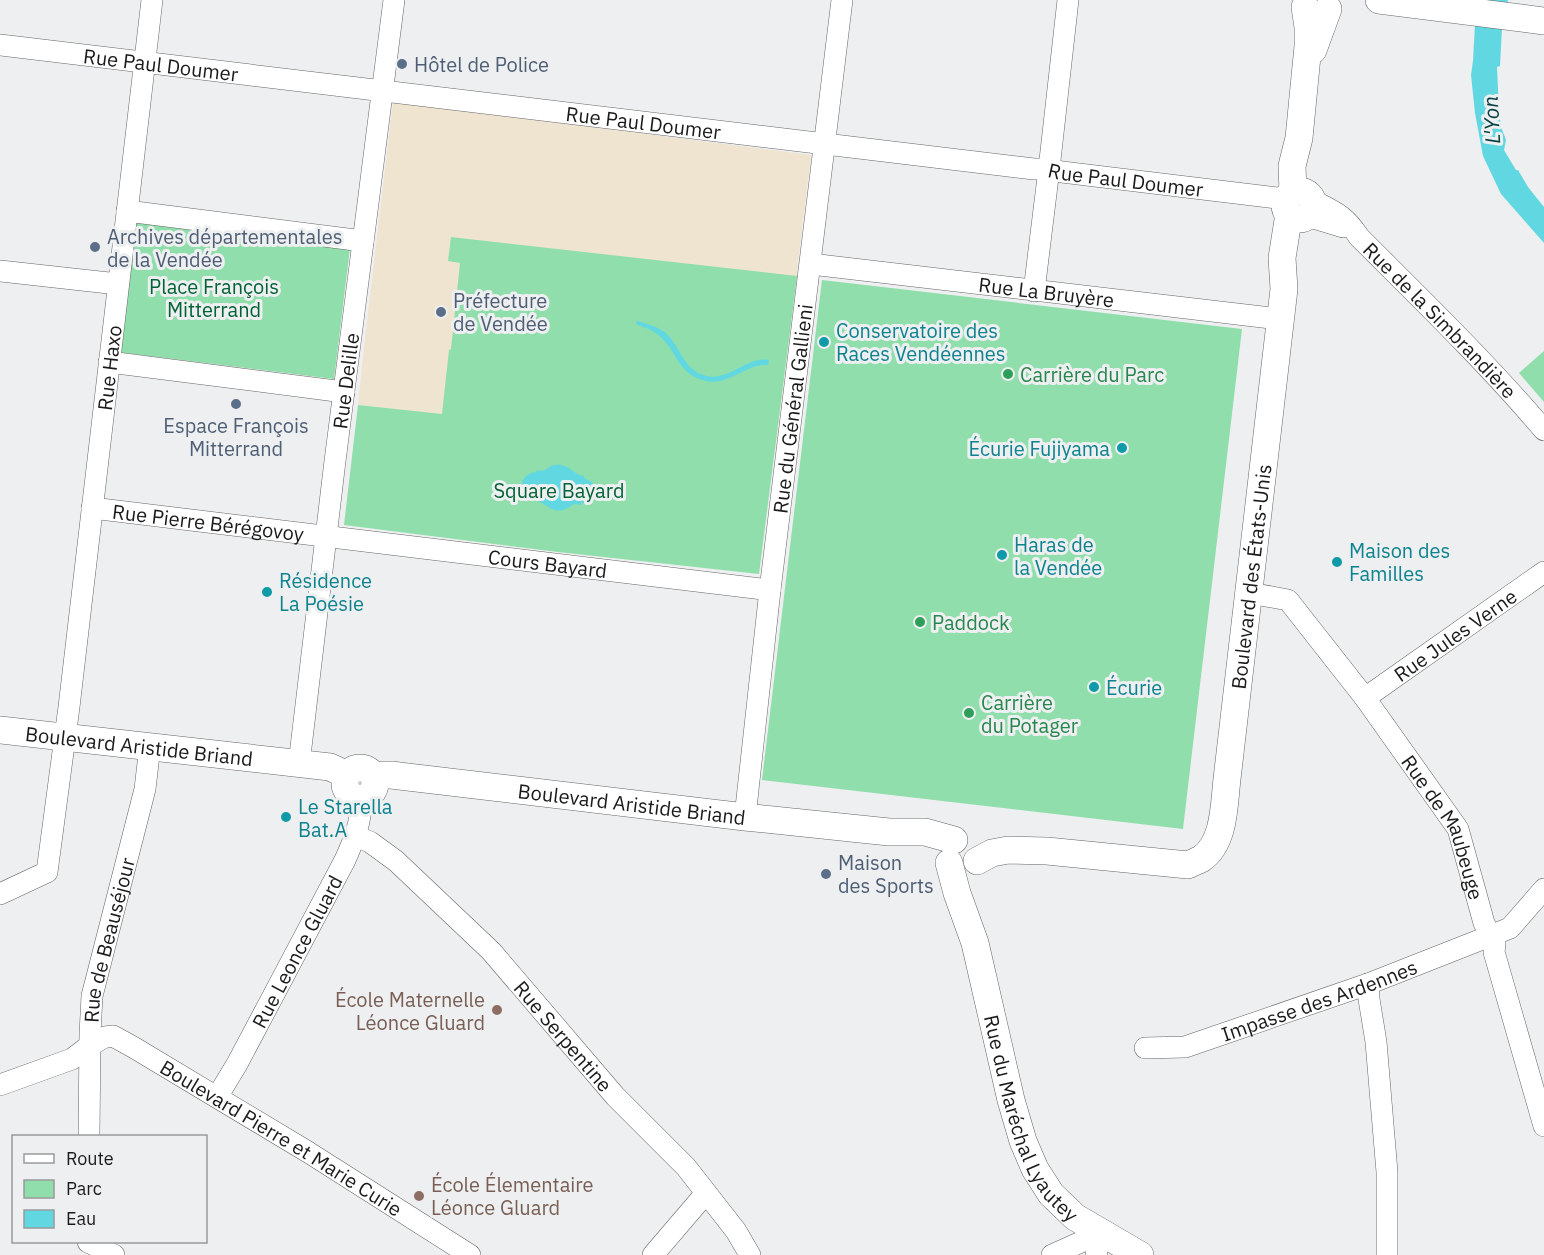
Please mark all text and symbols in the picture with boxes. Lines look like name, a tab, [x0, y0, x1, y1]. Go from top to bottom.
street label: Rue Paul Doumer	[82, 42, 240, 87]
place label: Hôtel de Police	[414, 51, 549, 78]
marker: Hôtel de Police	[395, 57, 409, 71]
water label: L'Yon	[1476, 95, 1506, 145]
street label: Rue Paul Doumer	[564, 99, 722, 145]
street label: Rue Paul Doumer	[1046, 156, 1205, 202]
place label: Archives départementales de la Vendée	[107, 223, 342, 273]
street label: Rue de la Simbrandière	[1358, 236, 1523, 404]
marker: Archives départementales de la Vendée	[88, 240, 102, 254]
street label: Rue La Bruyère	[977, 270, 1116, 313]
park label: Place François Mitterrand	[149, 273, 279, 323]
place label: Préfecture de Vendée	[453, 287, 548, 337]
street label: Rue du Général Gallieni	[766, 302, 818, 515]
marker: Préfecture de Vendée	[434, 305, 448, 319]
place label: Conservatoire des Races Vendéennes	[836, 317, 1006, 367]
street label: Rue Haxo	[90, 323, 127, 412]
street label: Rue Delille	[326, 331, 365, 430]
marker: Conservatoire des Races Vendéennes	[817, 335, 831, 349]
place label: Carrière du Parc	[1020, 361, 1164, 388]
marker: Carrière du Parc	[1001, 367, 1015, 381]
marker: Espace François Mitterrand	[229, 397, 243, 411]
place label: Espace François Mitterrand	[163, 412, 309, 462]
place label: Écurie Fujiyama	[969, 435, 1110, 462]
marker: Écurie Fujiyama	[1115, 441, 1129, 455]
street label: Boulevard des États-Unis	[1224, 462, 1277, 691]
park label: Square Bayard	[493, 477, 625, 504]
street label: Rue Pierre Bérégovoy	[111, 497, 306, 547]
place label: Haras de la Vendée	[1014, 531, 1102, 581]
place label: Maison des Familles	[1349, 537, 1450, 587]
street label: Cours Bayard	[487, 543, 609, 584]
marker: Haras de la Vendée	[995, 548, 1009, 562]
marker: Maison des Familles	[1330, 555, 1344, 569]
place label: Résidence La Poésie	[279, 567, 372, 617]
street label: Rue Jules Verne	[1388, 582, 1522, 687]
marker: Résidence La Poésie	[260, 585, 274, 599]
place label: Paddock	[932, 609, 1010, 636]
marker: Paddock	[913, 615, 927, 629]
place label: Écurie	[1106, 674, 1162, 701]
marker: Écurie	[1087, 680, 1101, 694]
place label: Carrière du Potager	[981, 689, 1078, 739]
marker: Carrière du Potager	[962, 706, 976, 720]
street label: Boulevard Aristide Briand	[24, 719, 254, 772]
street label: Rue de Maubeuge	[1396, 749, 1490, 903]
street label: Boulevard Aristide Briand	[516, 777, 747, 830]
place label: Le Starella Bat.A	[298, 793, 393, 843]
marker: Le Starella Bat.A	[279, 810, 293, 824]
place label: Maison des Sports	[838, 849, 934, 899]
street label: Rue de Beauséjour	[77, 855, 140, 1023]
marker: Maison des Sports	[819, 867, 833, 881]
street label: Rue Leonce Gluard	[245, 870, 348, 1032]
street label: Impasse des Ardennes	[1217, 953, 1421, 1047]
street label: Rue Serpentine	[508, 975, 619, 1097]
place label: École Maternelle Léonce Gluard	[335, 986, 485, 1036]
marker: École Maternelle Léonce Gluard	[490, 1003, 504, 1017]
street label: Rue du Maréchal Lyautey	[978, 1012, 1085, 1227]
street label: Boulevard Pierre et Marie Curie	[155, 1053, 407, 1222]
legend	[12, 1135, 207, 1243]
text: Route	[66, 1147, 114, 1170]
place label: École Élementaire Léonce Gluard	[431, 1171, 594, 1221]
text: Parc	[66, 1177, 102, 1200]
marker: École Élementaire Léonce Gluard	[412, 1189, 426, 1203]
text: Eau	[66, 1207, 96, 1230]

